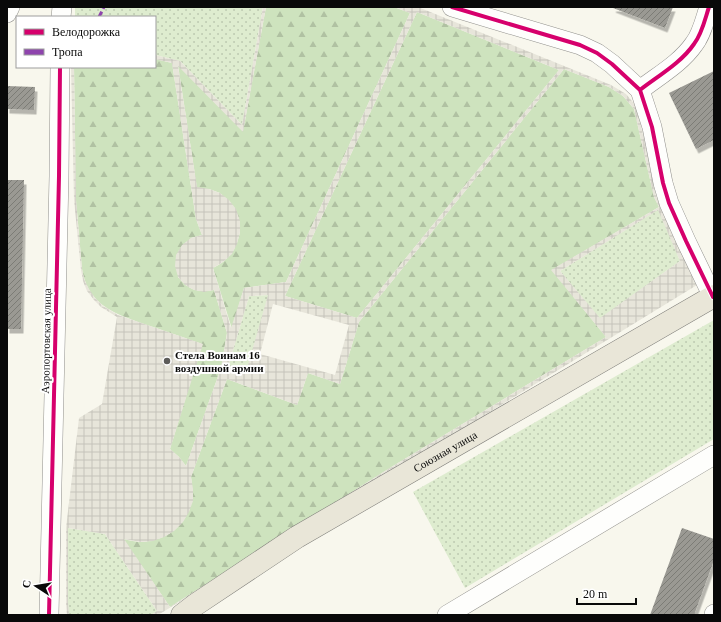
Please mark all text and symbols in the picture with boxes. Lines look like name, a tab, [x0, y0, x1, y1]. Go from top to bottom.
legend	[16, 16, 156, 68]
text: Велодорожка	[52, 25, 121, 39]
text: Тропа	[52, 45, 83, 59]
street label: Аэропортовская улица	[39, 288, 53, 394]
place label: Стела Воинам 16 воздушной армии	[175, 349, 264, 374]
marker: Стела Воинам 16 воздушной армии	[162, 356, 172, 366]
street label: Союзная улица	[411, 428, 479, 474]
north arrow	[16, 566, 56, 606]
text: С	[20, 579, 33, 589]
scale bar	[577, 580, 636, 606]
text: 20 m	[583, 587, 608, 601]

